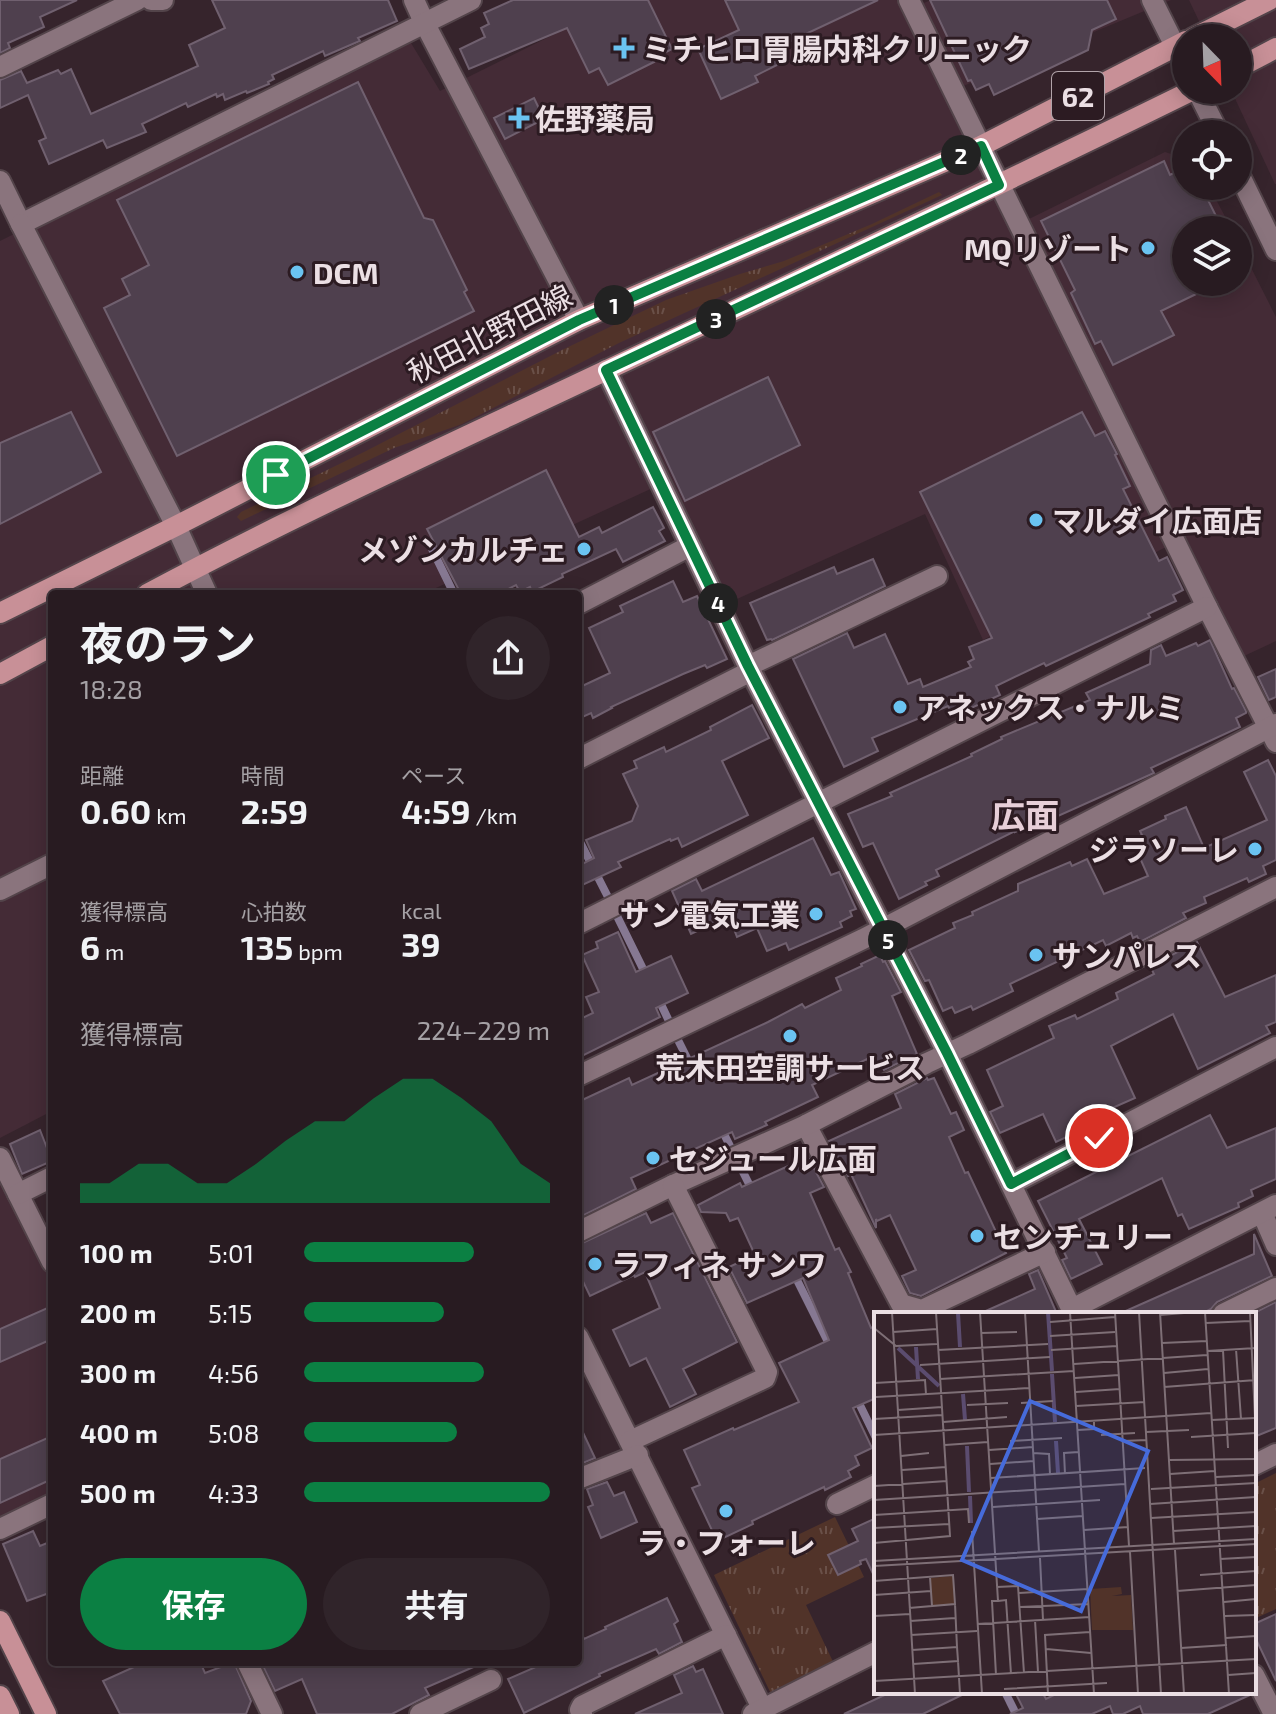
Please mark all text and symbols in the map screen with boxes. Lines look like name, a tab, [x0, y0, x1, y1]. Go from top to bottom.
north arrow	[1172, 24, 1252, 104]
map controls	[1172, 24, 1252, 296]
place label: ミチヒロ胃腸内科クリニック	[642, 30, 1032, 66]
marker: ミチヒロ胃腸内科クリニック	[613, 37, 635, 59]
road number: 62	[1052, 72, 1104, 120]
place label: 佐野薬局	[535, 100, 655, 136]
marker: 佐野薬局	[510, 109, 528, 127]
button: locate	[1172, 120, 1252, 200]
pin: 2	[941, 135, 981, 175]
text: 2	[955, 142, 967, 168]
button: layers	[1172, 216, 1252, 296]
place label: MQリゾート	[964, 230, 1132, 267]
marker: MQリゾート	[1139, 239, 1157, 257]
place label: DCM	[313, 254, 379, 290]
marker: DCM	[288, 263, 306, 281]
street label: 秋田北野田線	[401, 276, 577, 390]
pin: 1	[594, 285, 634, 325]
text: 1	[609, 292, 619, 318]
pin: 3	[696, 299, 736, 339]
text: 3	[710, 306, 722, 332]
pin	[242, 441, 310, 509]
icon: arrive	[254, 453, 298, 497]
place label: マルダイ広面店	[1052, 502, 1262, 538]
marker: マルダイ広面店	[1027, 511, 1045, 529]
place label: メゾンカルチェ	[358, 531, 568, 567]
marker: メゾンカルチェ	[575, 540, 593, 558]
pin: 4	[698, 583, 738, 623]
text: 4	[711, 590, 725, 616]
text: 夜のラン	[80, 616, 256, 669]
button: share	[466, 616, 550, 700]
text: 18:28	[80, 673, 143, 704]
place label: アネックス・ナルミ	[916, 689, 1185, 725]
marker: アネックス・ナルミ	[891, 698, 909, 716]
text: 距離	[80, 762, 124, 788]
text: 時間	[241, 762, 285, 788]
text: ペース	[401, 762, 466, 788]
text: 0.60	[80, 790, 151, 831]
text: 2:59	[241, 790, 308, 831]
text: 4:59	[401, 790, 471, 831]
district label: 広面	[991, 794, 1059, 835]
text: km	[151, 802, 187, 828]
text: /km	[471, 802, 517, 828]
place label: ジラソーレ	[1089, 831, 1239, 867]
marker: ジラソーレ	[1246, 840, 1264, 858]
place label: サン電気工業	[620, 896, 800, 932]
text: kcal	[401, 897, 442, 923]
text: 獲得標高	[80, 898, 168, 924]
text: 心拍数	[241, 898, 307, 924]
marker: サン電気工業	[807, 905, 825, 923]
pin: 5	[868, 920, 908, 960]
text: 39	[401, 923, 441, 964]
text: 6	[80, 926, 100, 967]
text: 135	[241, 926, 293, 967]
text: 5	[882, 927, 894, 953]
place label: サンパレス	[1052, 937, 1202, 973]
text: m	[100, 938, 124, 964]
text: bpm	[293, 938, 343, 964]
marker: サンパレス	[1027, 946, 1045, 964]
text: 224–229 m	[417, 1014, 550, 1045]
text: 獲得標高	[80, 1018, 184, 1049]
marker: 荒木田空調サービス	[781, 1027, 799, 1045]
place label: 荒木田空調サービス	[655, 1049, 925, 1085]
pin	[1065, 1104, 1133, 1172]
icon: check	[1077, 1116, 1121, 1160]
place label: セジュール広面	[669, 1140, 877, 1176]
marker: セジュール広面	[644, 1149, 662, 1167]
place label: センチュリー	[993, 1218, 1173, 1254]
marker: センチュリー	[968, 1227, 986, 1245]
text: 100 m	[80, 1237, 153, 1268]
text: 5:01	[208, 1237, 254, 1268]
place label: ラフィネ サンワ	[611, 1246, 827, 1282]
marker: ラフィネ サンワ	[586, 1255, 604, 1273]
text: 200 m	[80, 1297, 156, 1328]
text: 5:15	[208, 1297, 252, 1328]
inset map	[874, 1312, 1256, 1694]
text: 300 m	[80, 1357, 156, 1388]
text: 4:56	[208, 1357, 259, 1388]
text: 400 m	[80, 1417, 158, 1448]
text: 5:08	[208, 1417, 260, 1448]
text: 500 m	[80, 1477, 156, 1508]
text: 4:33	[208, 1477, 259, 1508]
marker: ラ・フォーレ	[717, 1502, 735, 1520]
place label: ラ・フォーレ	[636, 1524, 816, 1560]
button: 保存	[80, 1558, 307, 1650]
button: 共有	[323, 1558, 550, 1650]

